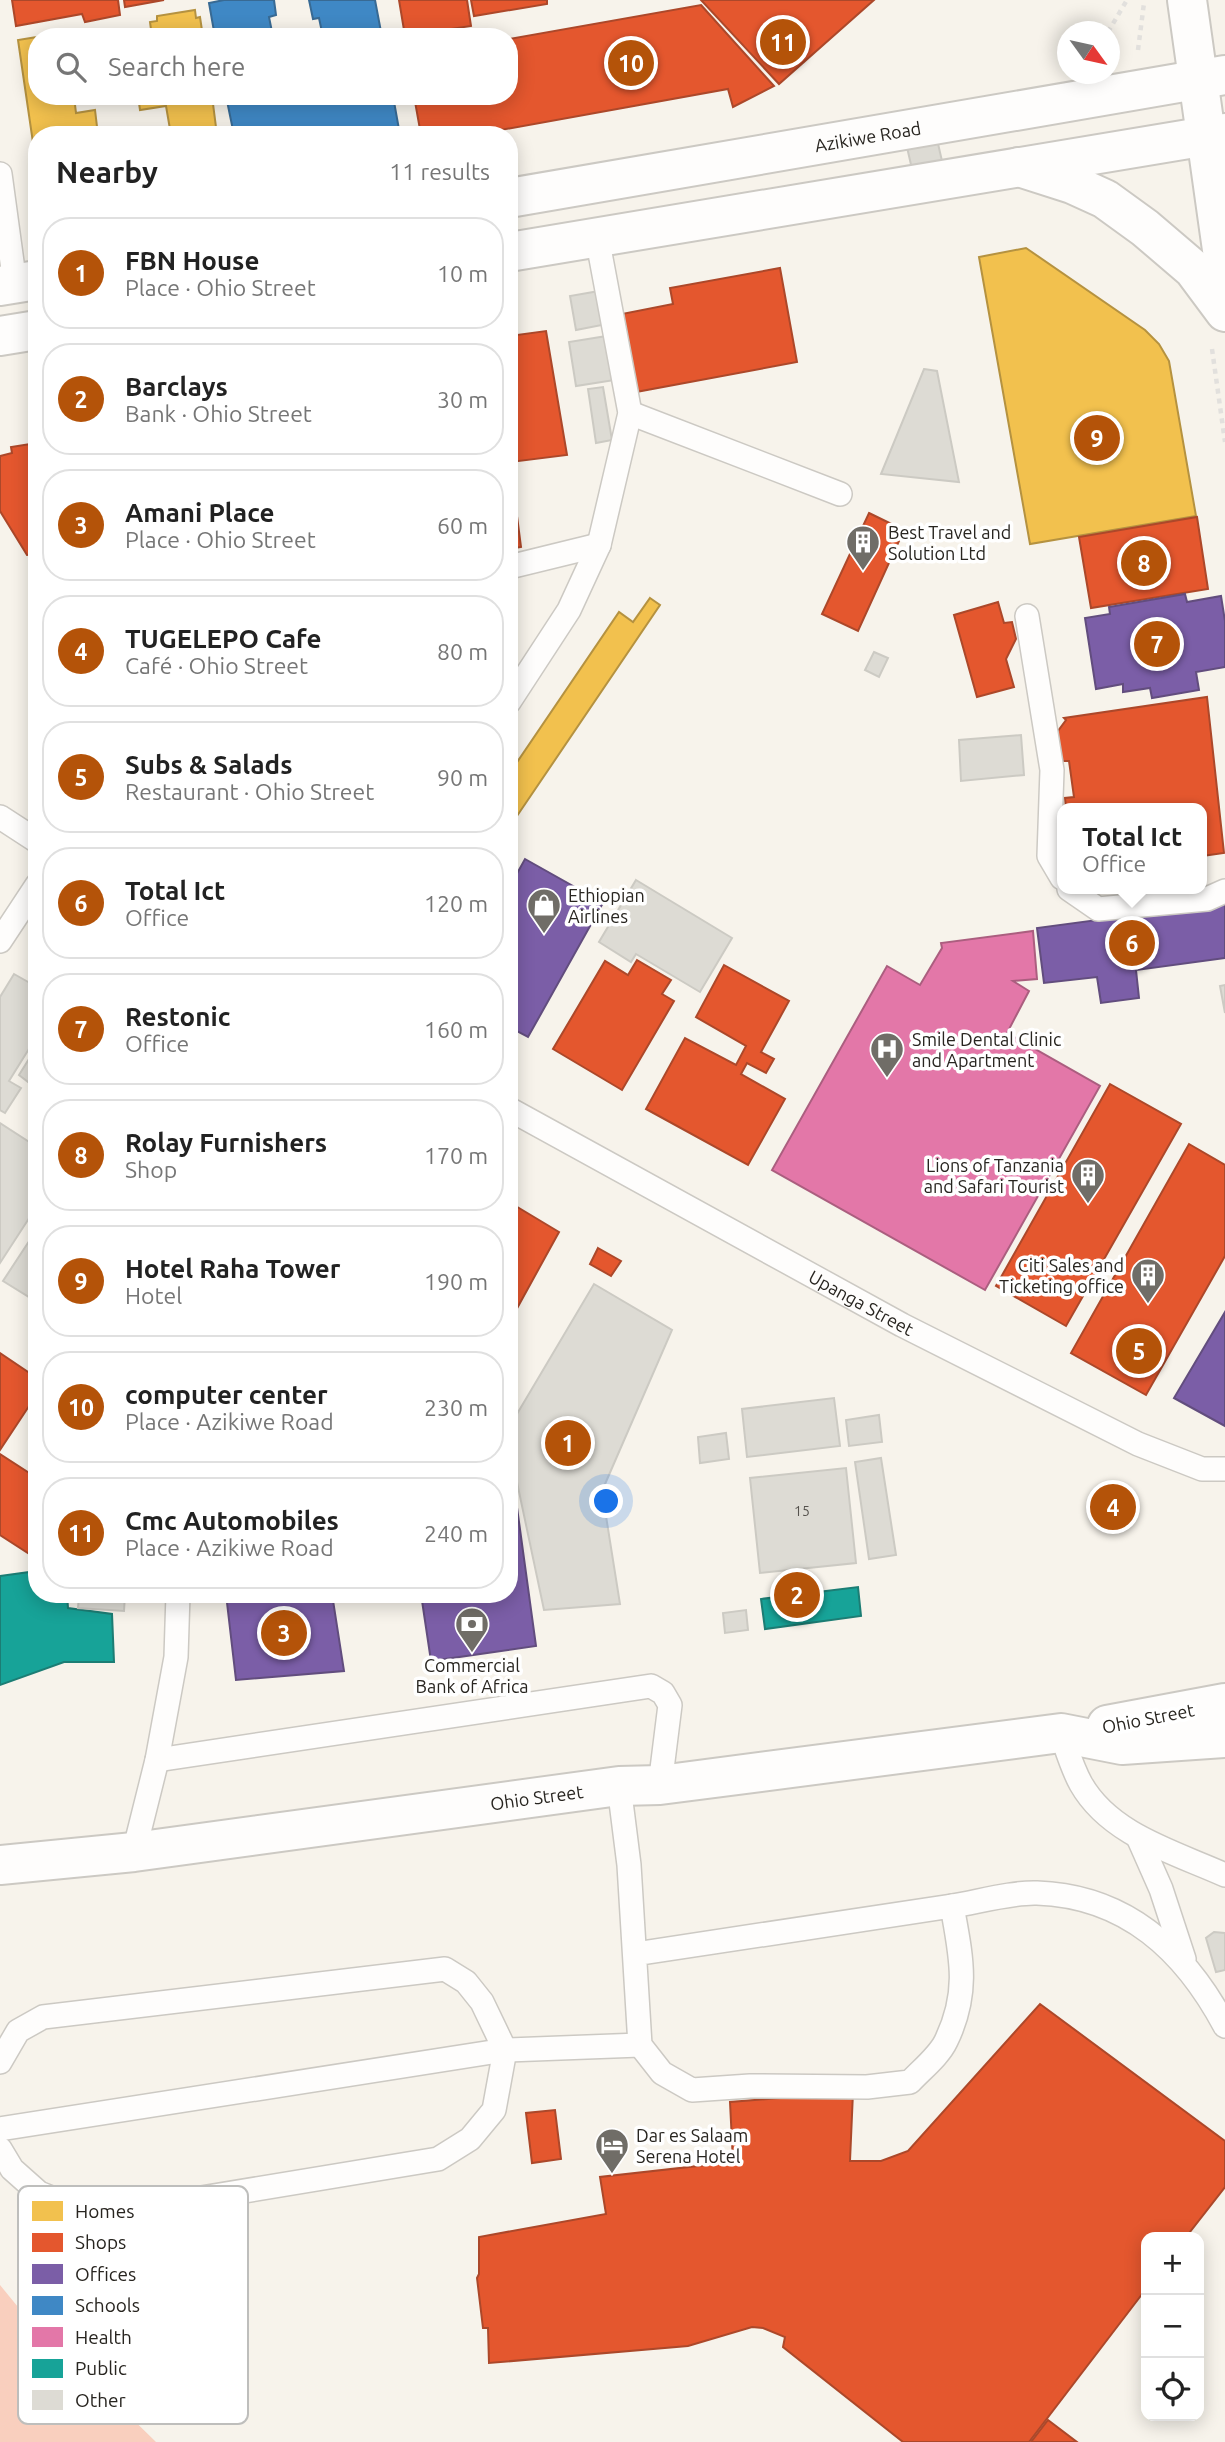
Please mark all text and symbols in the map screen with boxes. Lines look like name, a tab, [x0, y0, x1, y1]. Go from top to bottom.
pin: 11	[760, 16, 806, 68]
north arrow	[1057, 21, 1120, 84]
search box	[28, 28, 518, 105]
pin: 10	[608, 37, 654, 89]
icon: search	[52, 48, 90, 86]
text: Search here	[108, 52, 245, 81]
street label: Azikiwe Road	[813, 117, 922, 155]
text: Nearby	[56, 155, 158, 189]
text: 11 results	[389, 159, 490, 184]
text: FBN House	[125, 246, 259, 275]
text: 1	[75, 261, 87, 286]
text: 10 m	[437, 261, 488, 286]
text: Place · Ohio Street	[125, 275, 316, 300]
text: Barclays	[125, 372, 228, 401]
text: 2	[75, 387, 87, 412]
text: 30 m	[437, 387, 488, 412]
text: Bank · Ohio Street	[125, 401, 312, 426]
pin: 9	[1074, 412, 1120, 464]
text: Amani Place	[125, 498, 274, 527]
text: 3	[75, 513, 87, 538]
text: 60 m	[437, 513, 488, 538]
place label: Best Travel and Solution Ltd	[888, 522, 1011, 563]
building icon: Best Travel and Solution Ltd	[844, 523, 882, 572]
text: Place · Ohio Street	[125, 527, 316, 552]
pin: 8	[1121, 537, 1167, 589]
pin: 7	[1134, 618, 1180, 670]
text: TUGELEPO Cafe	[125, 624, 322, 653]
text: 4	[75, 639, 87, 664]
text: 80 m	[437, 639, 488, 664]
text: Café · Ohio Street	[125, 653, 308, 678]
text: Subs & Salads	[125, 750, 292, 779]
text: 5	[75, 765, 87, 790]
text: 90 m	[437, 765, 488, 790]
text: Restaurant · Ohio Street	[125, 779, 374, 804]
popup	[1057, 803, 1207, 894]
text: Total Ict	[1082, 822, 1182, 851]
text: Office	[1082, 851, 1146, 876]
text: Total Ict	[125, 876, 225, 905]
place label: Ethiopian Airlines	[568, 885, 645, 926]
shop icon: Ethiopian Airlines	[525, 886, 563, 935]
text: 6	[75, 891, 87, 916]
text: 120 m	[424, 891, 488, 916]
text: Office	[125, 905, 189, 930]
pin: 6	[1109, 917, 1155, 969]
text: Restonic	[125, 1002, 230, 1031]
text: 7	[75, 1017, 87, 1042]
text: 160 m	[424, 1017, 488, 1042]
place label: Smile Dental Clinic and Apartment	[912, 1029, 1061, 1070]
hospital icon: Smile Dental Clinic and Apartment	[868, 1030, 906, 1079]
text: Office	[125, 1031, 189, 1056]
text: Rolay Furnishers	[125, 1128, 327, 1157]
text: 8	[75, 1143, 87, 1168]
text: 170 m	[424, 1143, 488, 1168]
place label: Lions of Tanzania and Safari Tourist	[924, 1155, 1064, 1196]
building icon: Lions of Tanzania and Safari Tourist	[1069, 1156, 1107, 1205]
text: Shop	[125, 1157, 177, 1182]
text: Hotel Raha Tower	[125, 1254, 340, 1283]
place label: Citi Sales and Ticketing office	[999, 1255, 1124, 1296]
building icon: Citi Sales and Ticketing office	[1129, 1256, 1167, 1305]
street label: Upanga Street	[805, 1266, 917, 1339]
text: 9	[75, 1269, 87, 1294]
text: 190 m	[424, 1269, 488, 1294]
text: Hotel	[125, 1283, 182, 1308]
pin: 5	[1116, 1325, 1162, 1377]
text: computer center	[125, 1380, 328, 1409]
text: 10	[68, 1395, 94, 1420]
text: 230 m	[424, 1395, 488, 1420]
text: Place · Azikiwe Road	[125, 1409, 334, 1434]
pin: 1	[545, 1417, 591, 1469]
pin: 4	[1090, 1481, 1136, 1533]
your location	[589, 1484, 623, 1518]
house number: 15	[794, 1503, 810, 1519]
text: Cmc Automobiles	[125, 1506, 339, 1535]
text: 11	[68, 1521, 94, 1546]
text: 240 m	[424, 1521, 488, 1546]
text: Place · Azikiwe Road	[125, 1535, 334, 1560]
pin: 2	[774, 1569, 820, 1621]
bank icon: Commercial Bank of Africa	[453, 1605, 491, 1654]
pin: 3	[261, 1607, 307, 1659]
place label: Commercial Bank of Africa	[415, 1655, 529, 1696]
street label: Ohio Street	[1100, 1699, 1196, 1737]
street label: Ohio Street	[489, 1781, 584, 1813]
place label: Dar es Salaam Serena Hotel	[636, 2125, 748, 2166]
hotel icon: Dar es Salaam Serena Hotel	[593, 2126, 631, 2175]
legend	[18, 2186, 248, 2424]
text: Homes	[75, 2200, 135, 2222]
text: Shops	[75, 2231, 126, 2253]
map controls	[1141, 2232, 1204, 2421]
button: +	[1141, 2232, 1204, 2295]
text: Offices	[75, 2263, 136, 2285]
text: Schools	[75, 2294, 140, 2316]
button: −	[1141, 2295, 1204, 2358]
text: Health	[75, 2326, 132, 2348]
text: Public	[75, 2357, 127, 2379]
button: locate	[1141, 2358, 1204, 2421]
text: Other	[75, 2389, 126, 2411]

